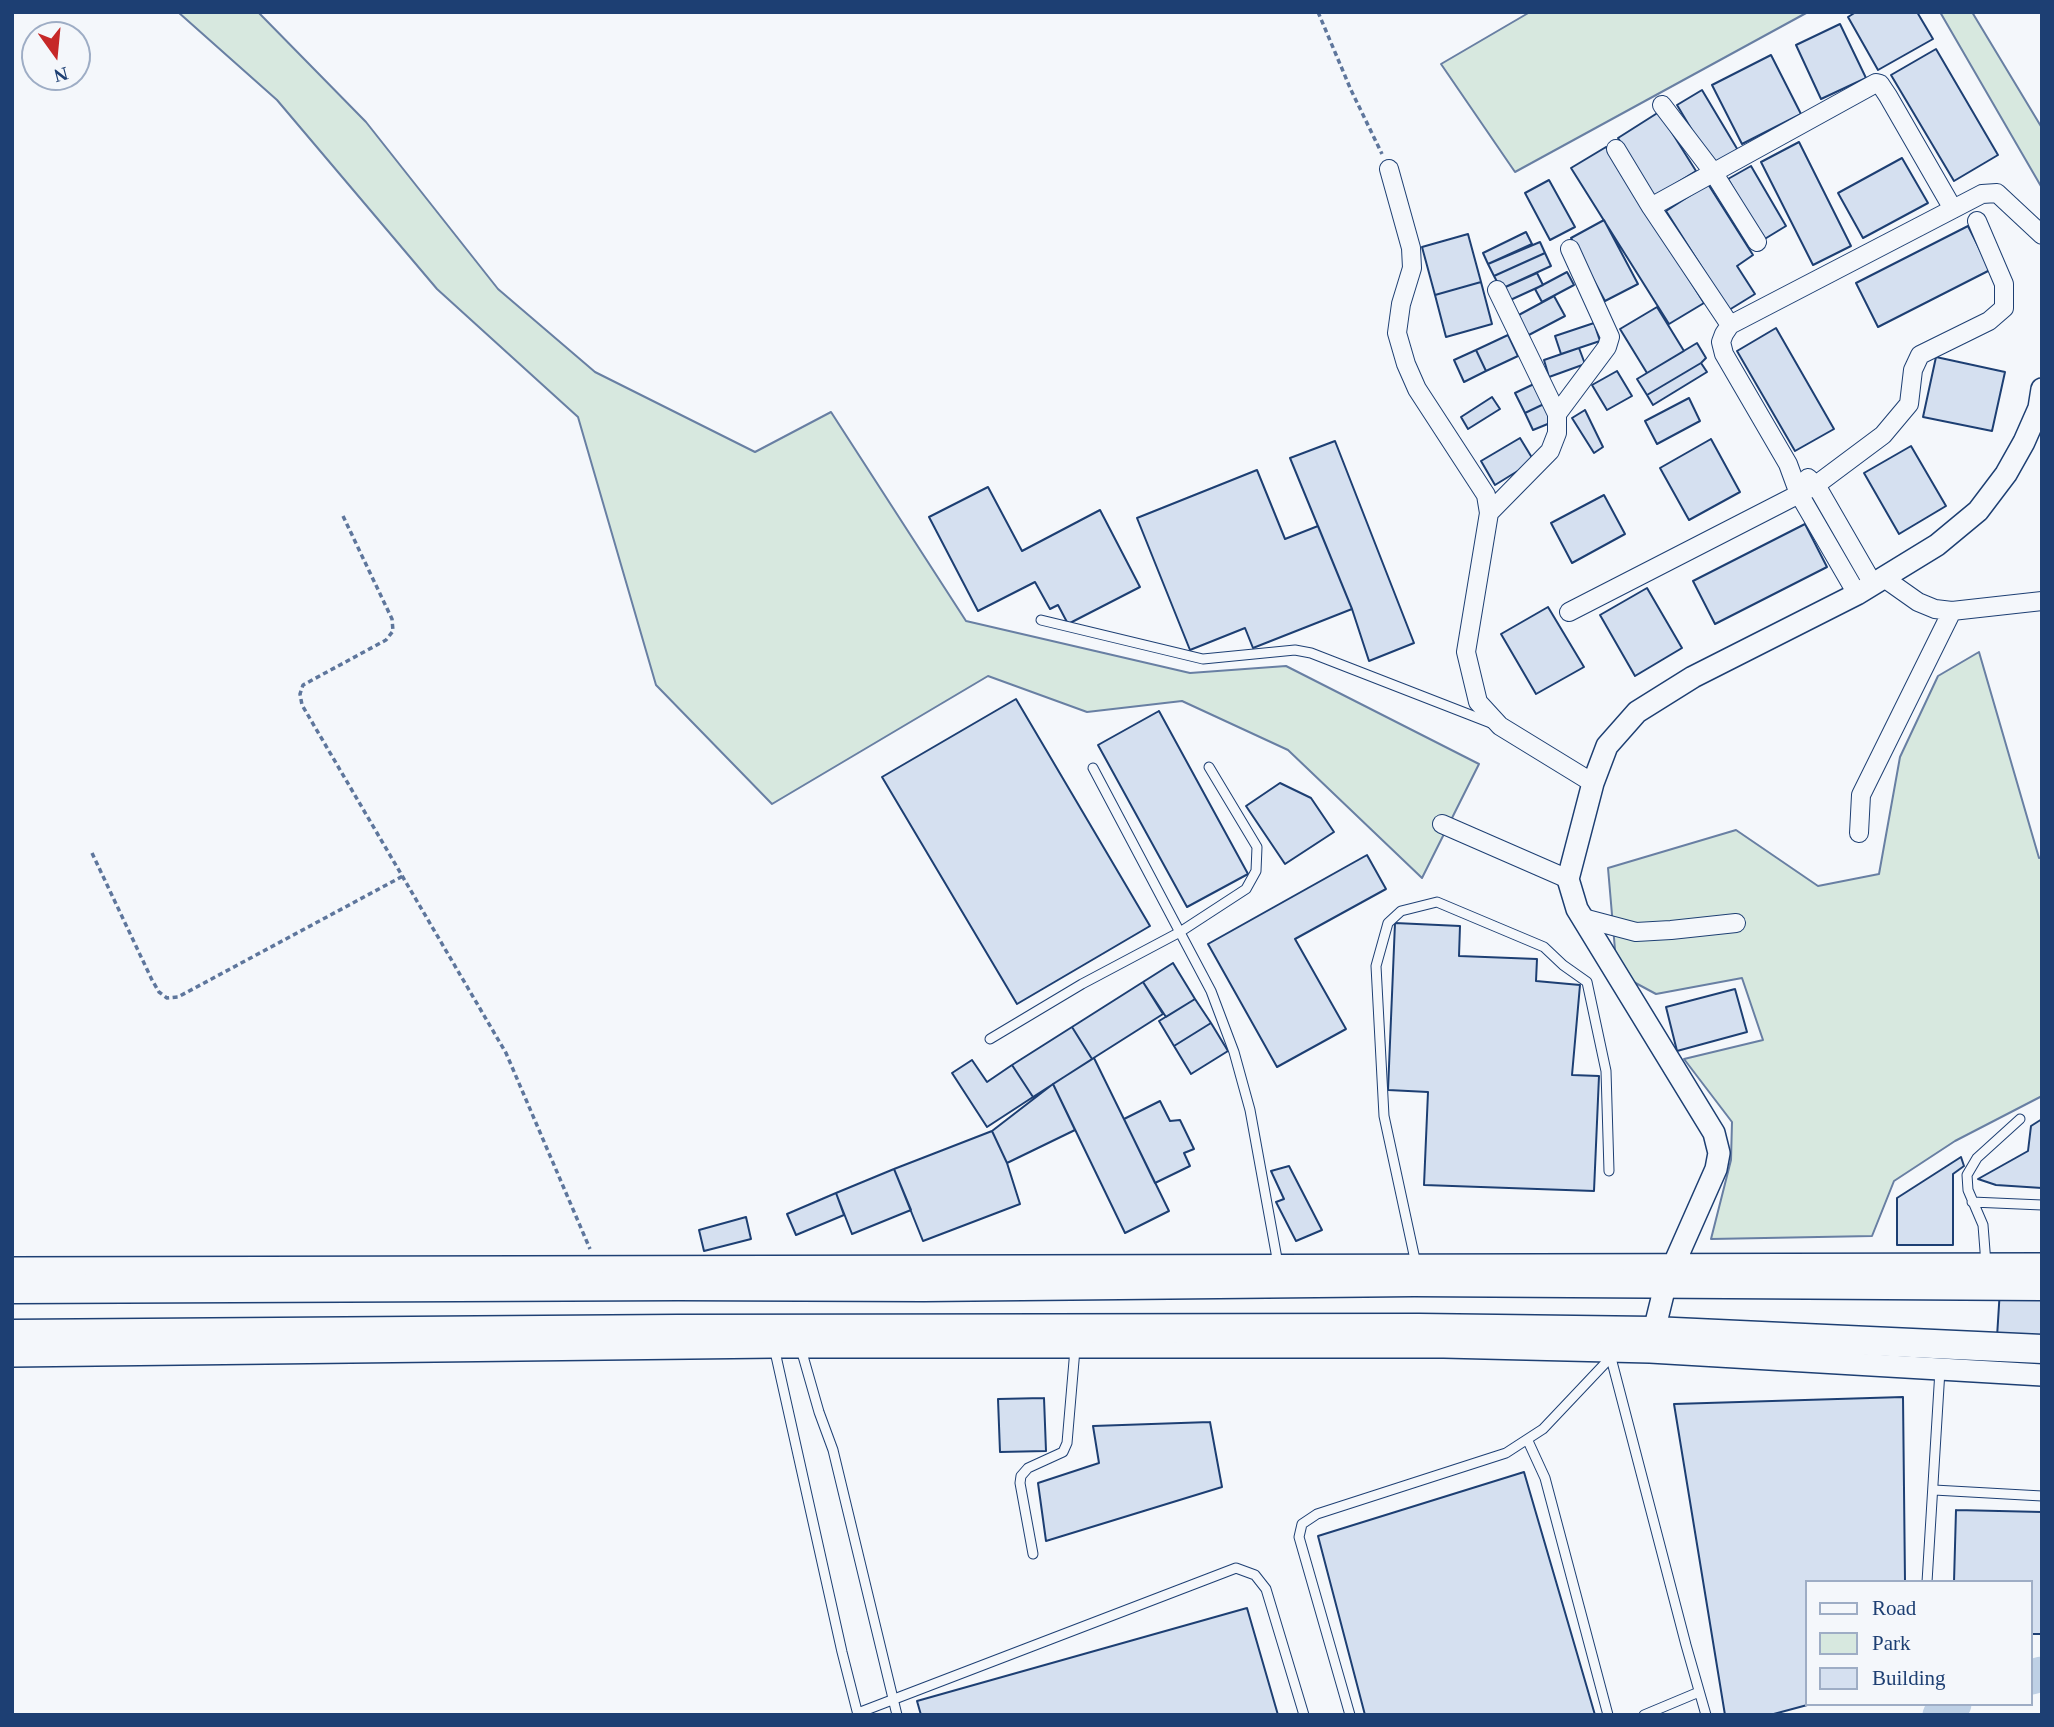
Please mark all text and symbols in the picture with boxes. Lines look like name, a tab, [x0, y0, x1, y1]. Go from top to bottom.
north arrow	[21, 21, 91, 91]
text: N	[52, 63, 70, 87]
legend	[1806, 1580, 2033, 1706]
text: Road	[1872, 1596, 1916, 1620]
text: Park	[1872, 1631, 1911, 1655]
text: Building	[1872, 1666, 1946, 1690]

